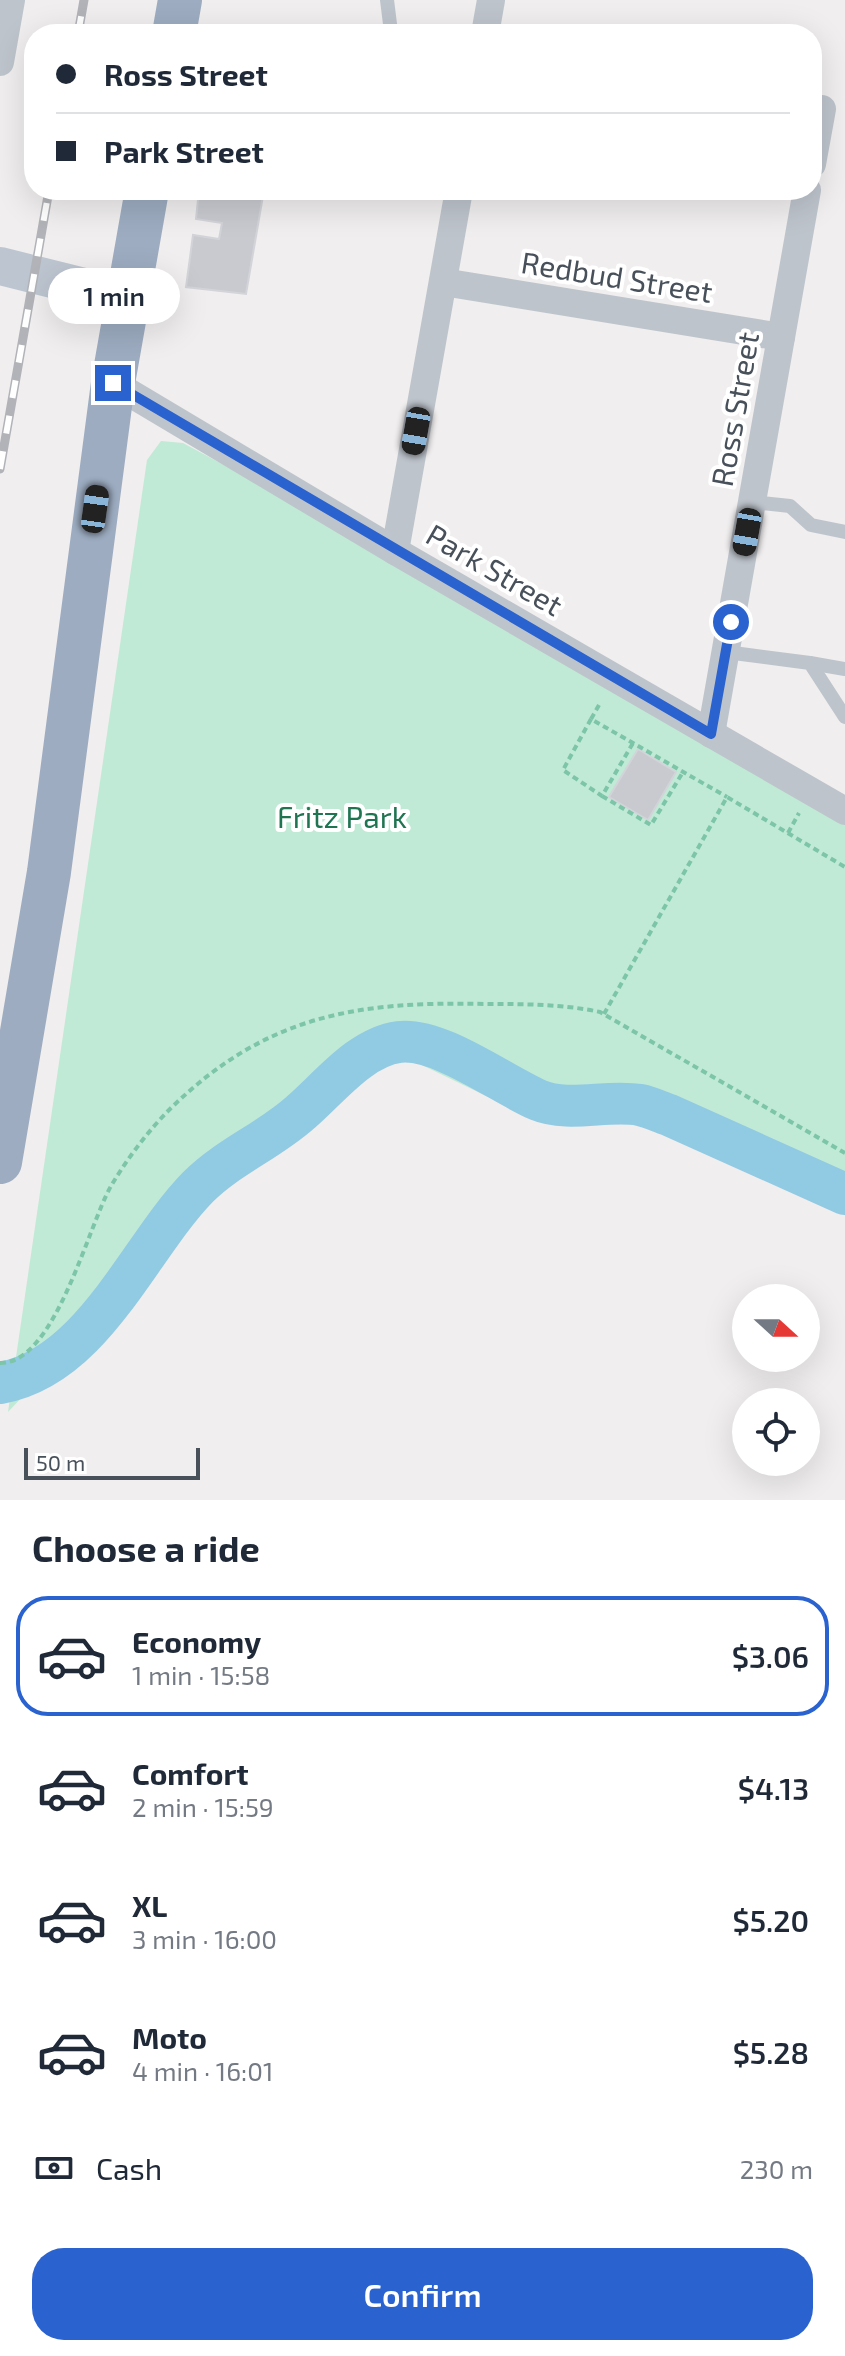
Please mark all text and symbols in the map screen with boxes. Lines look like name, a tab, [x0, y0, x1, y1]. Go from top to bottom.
text: Ross Street	[104, 56, 268, 92]
text: Park Street	[104, 133, 264, 169]
street label: Redbud Street	[519, 243, 715, 309]
callout: 1 min	[47, 267, 179, 323]
text: 1 min	[83, 280, 145, 311]
street label: Ross Street	[703, 329, 765, 489]
route end	[95, 365, 131, 401]
car	[400, 405, 432, 457]
car	[80, 484, 110, 534]
car	[731, 506, 763, 558]
street label: Park Street	[421, 516, 569, 622]
route start	[713, 604, 749, 640]
park label: Fritz Park	[277, 798, 407, 834]
north arrow	[732, 1284, 820, 1372]
map controls	[732, 1284, 820, 1476]
button: locate	[732, 1388, 820, 1476]
scale bar	[24, 1444, 200, 1480]
text: 50 m	[36, 1449, 85, 1475]
text: Choose a ride	[32, 1526, 260, 1569]
icon: car	[36, 1620, 108, 1692]
text: Economy	[132, 1623, 261, 1659]
text: $3.06	[732, 1638, 809, 1674]
text: 1 min · 15:58	[132, 1659, 270, 1690]
icon: car	[36, 1752, 108, 1824]
text: Comfort	[132, 1755, 249, 1791]
text: $4.13	[738, 1770, 809, 1806]
text: 2 min · 15:59	[132, 1791, 274, 1822]
icon: car	[36, 1884, 108, 1956]
text: XL	[132, 1887, 167, 1923]
text: $5.20	[733, 1902, 809, 1938]
text: 3 min · 16:00	[132, 1923, 277, 1954]
icon: car	[36, 2016, 108, 2088]
text: Moto	[132, 2019, 207, 2055]
text: $5.28	[733, 2034, 809, 2070]
text: 4 min · 16:01	[132, 2055, 273, 2086]
icon: cash	[32, 2146, 76, 2190]
text: Cash	[96, 2150, 162, 2186]
text: 230 m	[740, 2153, 813, 2184]
button: Confirm	[32, 2248, 813, 2340]

